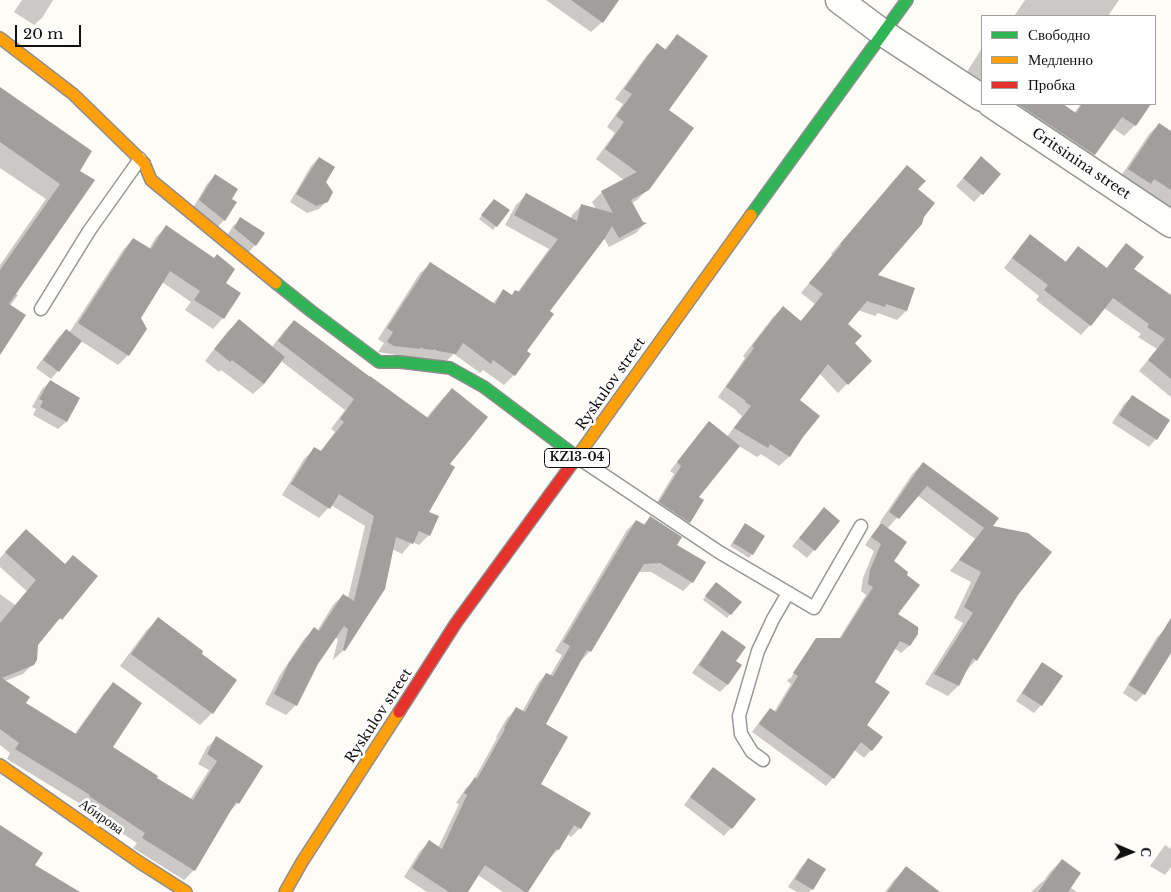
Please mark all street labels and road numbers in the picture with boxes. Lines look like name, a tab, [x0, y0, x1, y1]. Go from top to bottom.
street label: Gritsinina street	[1028, 125, 1134, 203]
street label: Ryskulov street	[573, 334, 649, 434]
road number: KZ13-04	[544, 448, 610, 468]
street label: Ryskulov street	[342, 666, 416, 766]
street label: Абирова	[75, 796, 127, 838]

